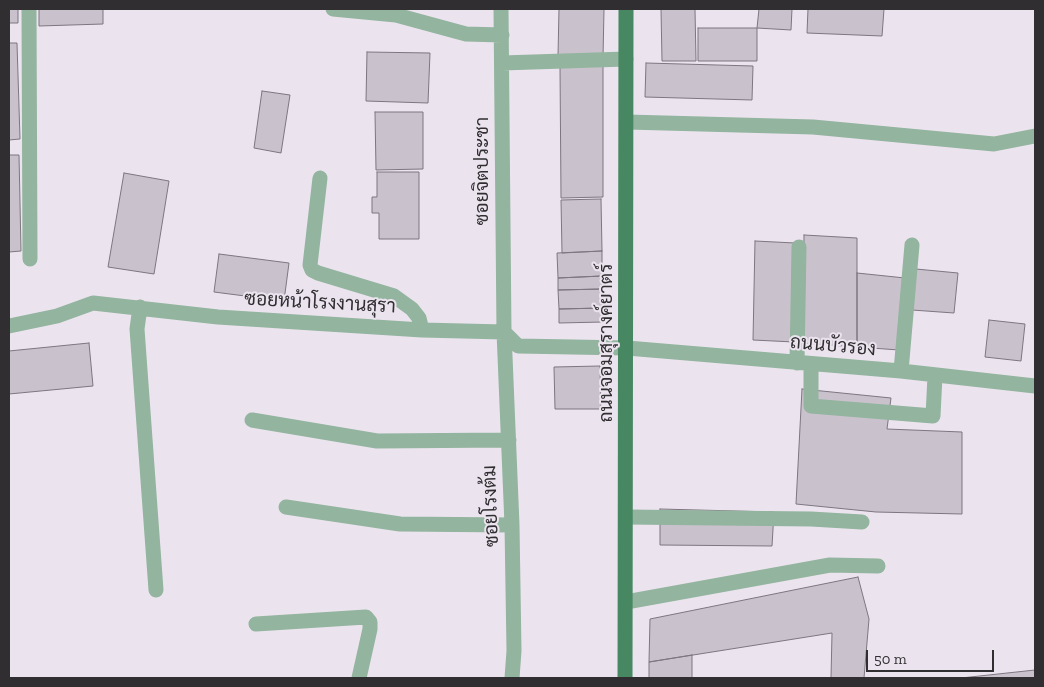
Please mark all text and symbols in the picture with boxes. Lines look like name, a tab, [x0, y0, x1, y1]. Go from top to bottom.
street label: ซอยจิตประชา	[472, 117, 494, 225]
street label: ถนนจอมสุรางค์ยาตร์	[596, 264, 618, 422]
street label: ซอยหน้าโรงงานสุรา	[244, 288, 396, 318]
street label: ถนนบัวรอง	[789, 331, 877, 361]
street label: ซอยโรงต้ม	[478, 465, 504, 547]
scale bar	[869, 640, 996, 672]
text: 50 m	[874, 650, 907, 668]

